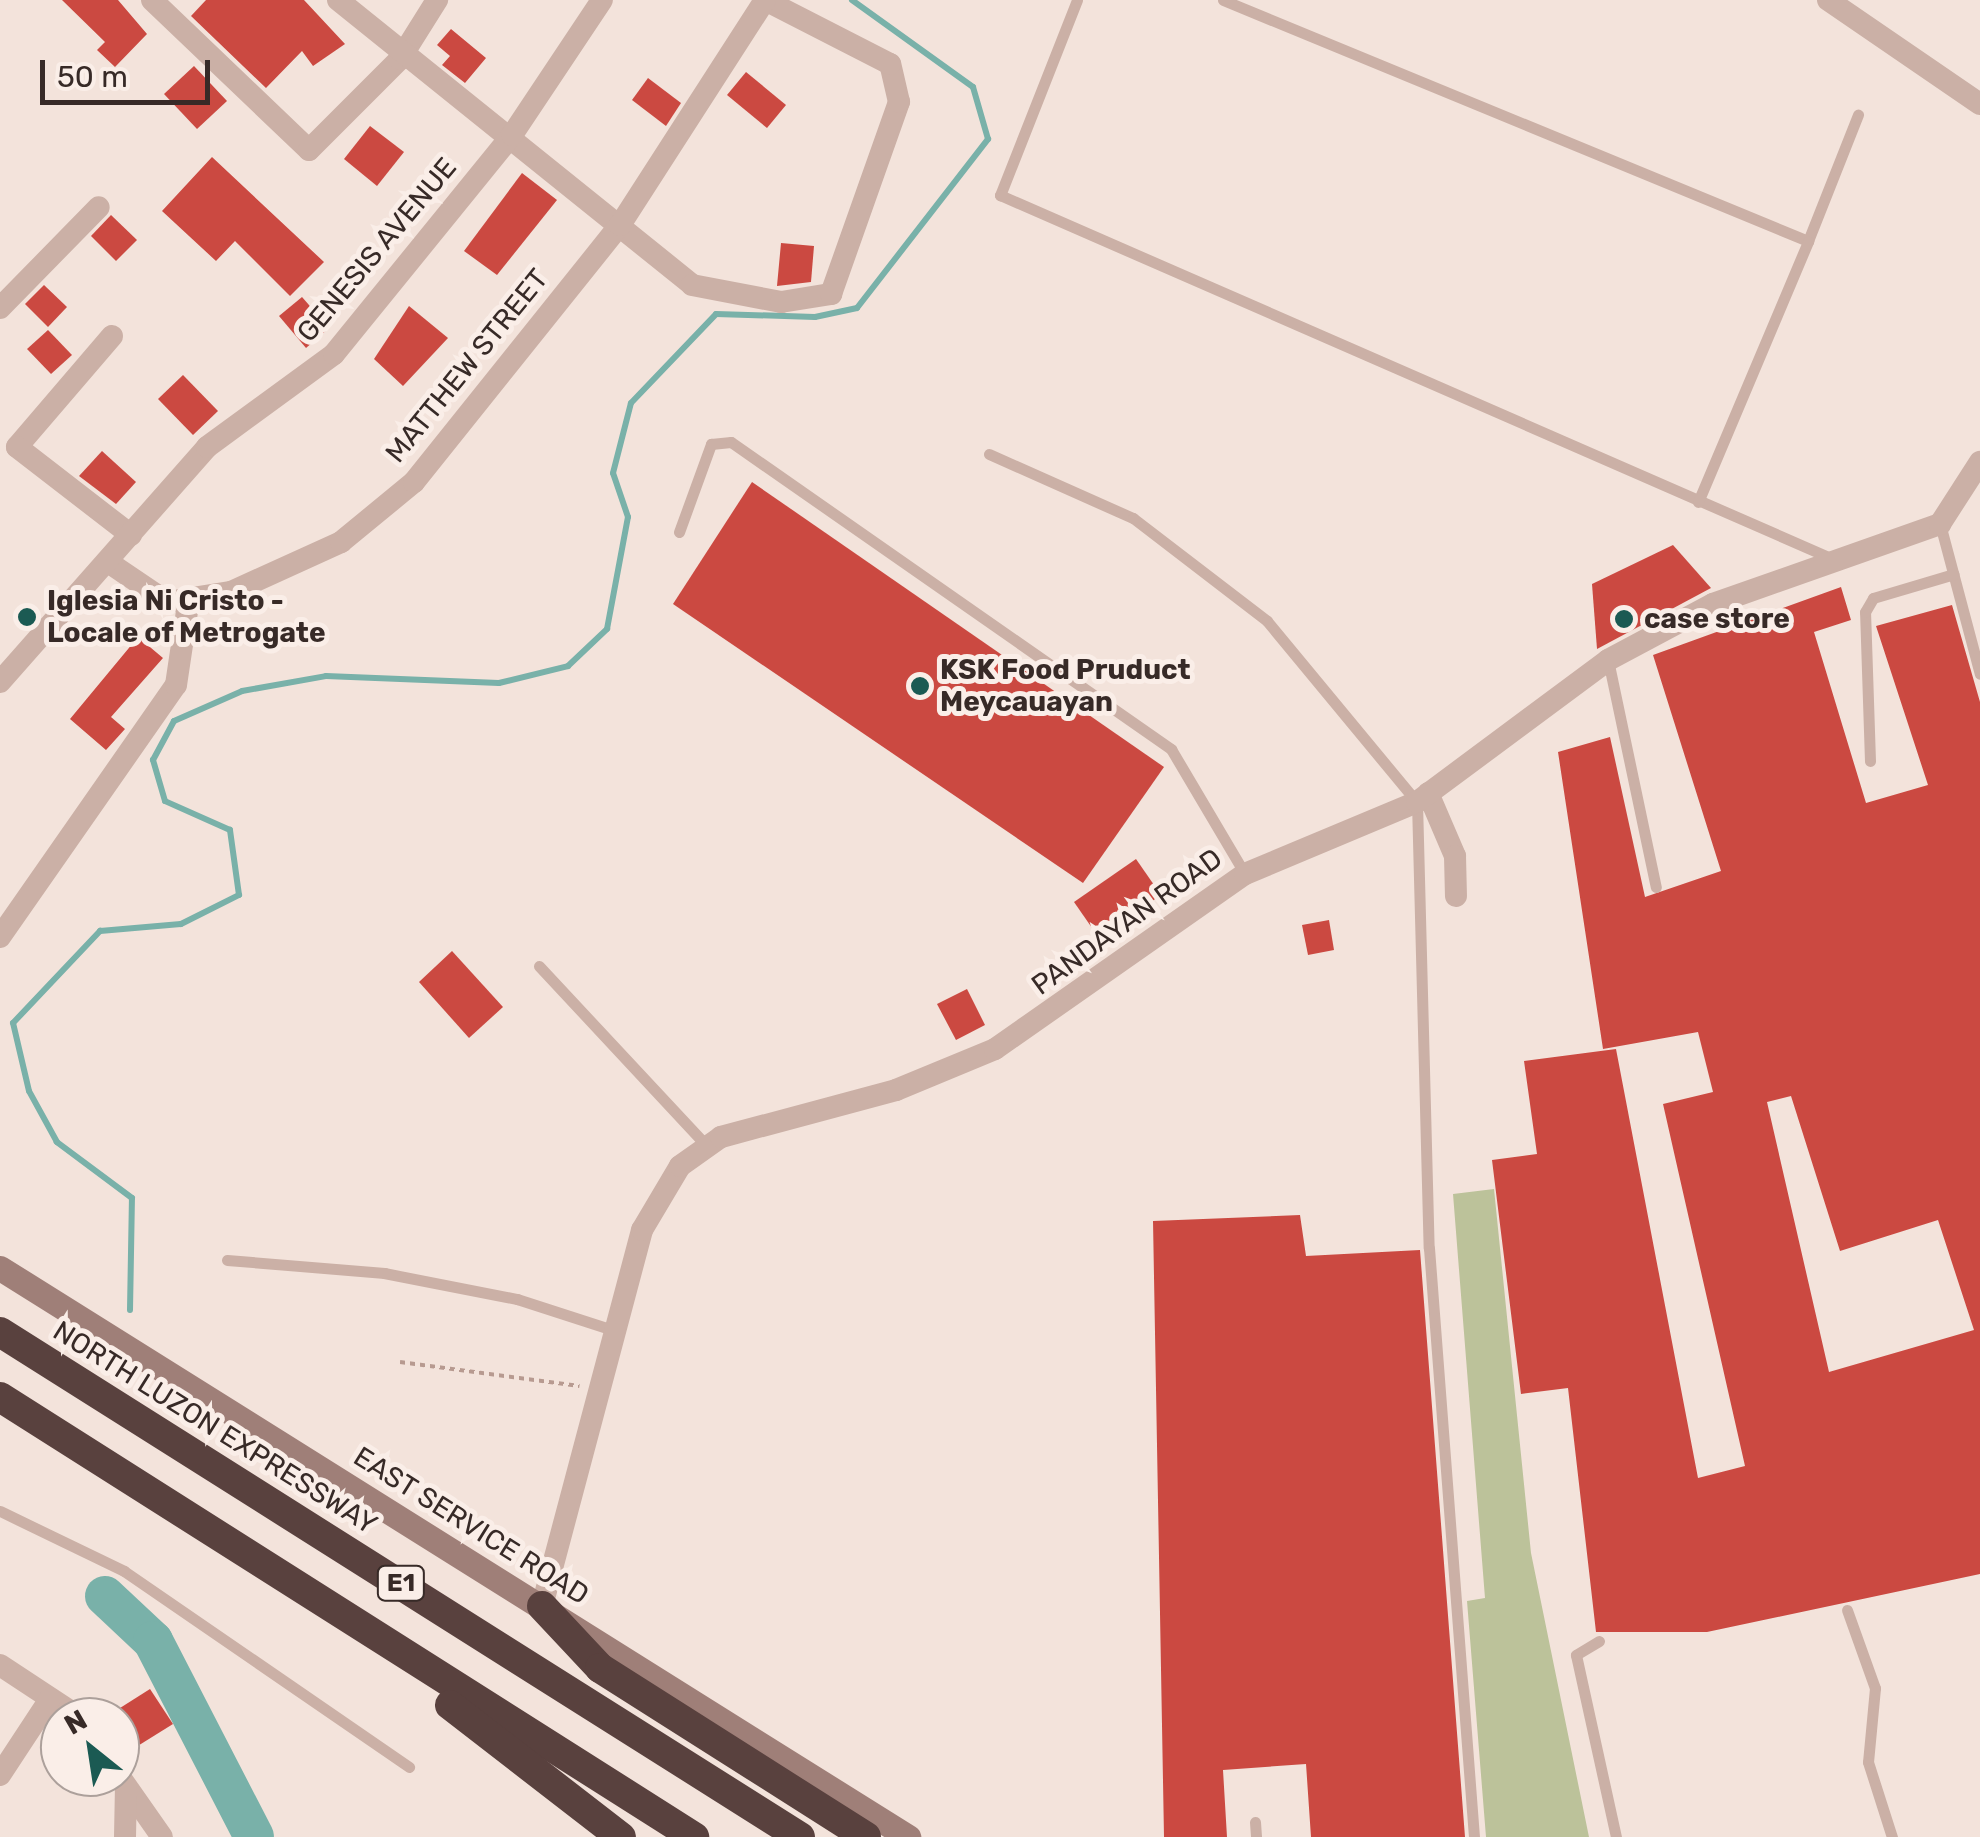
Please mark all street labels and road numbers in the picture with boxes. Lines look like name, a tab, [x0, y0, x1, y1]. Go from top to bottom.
street label: GENESIS AVENUE	[290, 151, 464, 349]
street label: MATTHEW STREET	[379, 262, 555, 470]
street label: PANDAYAN ROAD	[1025, 842, 1229, 1002]
street label: NORTH LUZON EXPRESSWAY	[47, 1314, 383, 1542]
street label: EAST SERVICE ROAD	[347, 1440, 595, 1612]
road number: E1	[376, 1563, 426, 1603]

